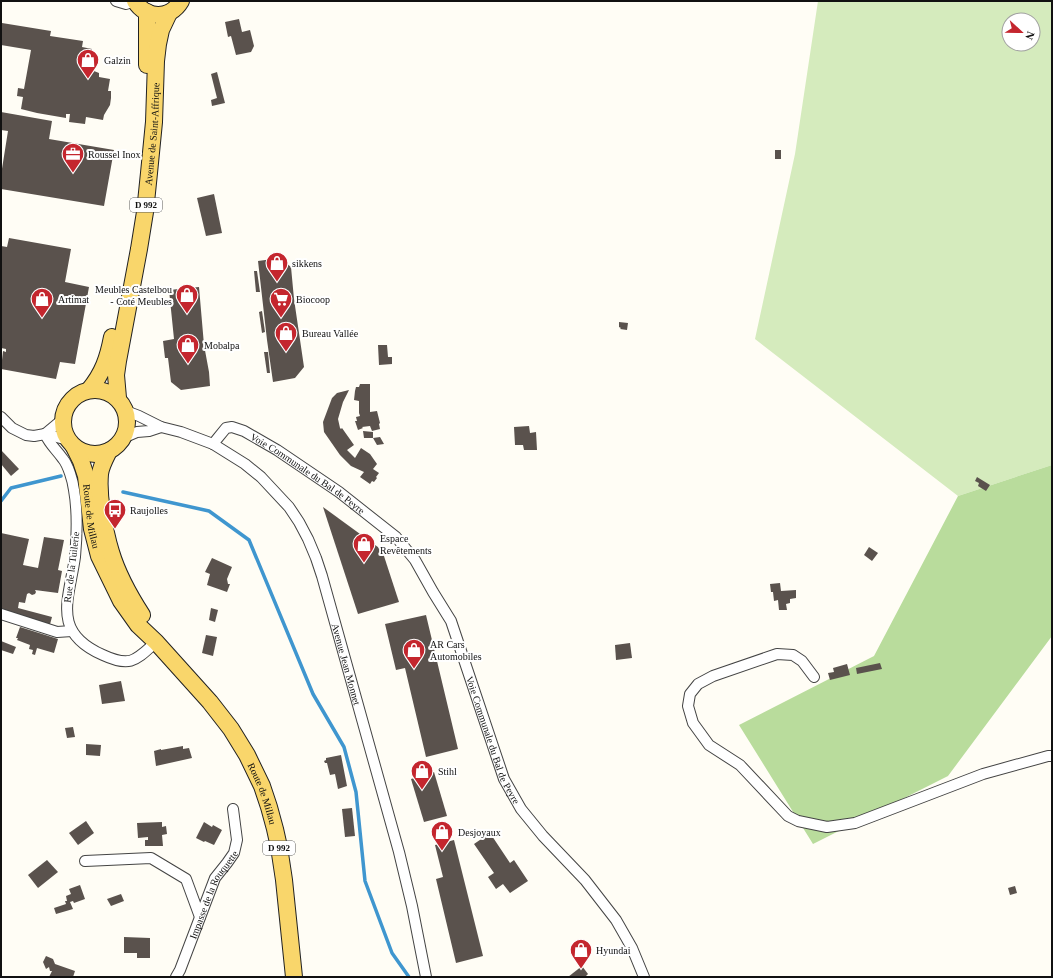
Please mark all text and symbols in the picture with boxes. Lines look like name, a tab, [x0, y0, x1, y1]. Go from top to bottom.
north arrow	[1001, 12, 1041, 52]
text: N	[1023, 30, 1037, 42]
shop icon: Galzin	[75, 47, 101, 80]
place label: Galzin	[104, 55, 131, 66]
street label: Avenue de Saint-Affrique	[143, 82, 161, 186]
office icon: Roussel Inox	[60, 141, 86, 174]
place label: Roussel Inox	[88, 149, 141, 160]
road number: D 992	[130, 198, 162, 212]
shop icon: sikkens	[264, 250, 290, 283]
place label: sikkens	[292, 258, 322, 269]
shop icon: Meubles Castelbou - Coté Meubles	[174, 282, 200, 315]
place label: Meubles Castelbou - Coté Meubles	[95, 284, 172, 307]
shop icon: Artimat	[29, 286, 55, 319]
supermarket icon: Biocoop	[268, 286, 294, 319]
place label: Artimat	[58, 294, 89, 305]
place label: Biocoop	[296, 294, 330, 305]
shop icon: Bureau Vallée	[273, 320, 299, 353]
place label: Bureau Vallée	[302, 328, 359, 339]
shop icon: Mobalpa	[175, 332, 201, 365]
place label: Mobalpa	[204, 340, 240, 351]
street label: Voie Communale du Bal de Peyre	[249, 431, 367, 517]
street label: Route de Millau	[81, 483, 102, 550]
bus stop icon: Raujolles	[102, 497, 128, 530]
place label: Raujolles	[130, 505, 168, 516]
street label: Rue de la Tuilerie	[62, 530, 81, 603]
shop icon: Espace Revêtements	[351, 531, 377, 564]
place label: Espace Revêtements	[380, 533, 432, 556]
street label: Avenue Jean Monnet	[329, 622, 363, 707]
shop icon: AR Cars Automobiles	[401, 637, 427, 670]
place label: AR Cars Automobiles	[430, 639, 482, 662]
street label: Voie Communale du Bal de Peyre	[464, 675, 522, 806]
shop icon: Stihl	[409, 758, 435, 791]
street label: Route de Millau	[246, 761, 278, 826]
place label: Stihl	[438, 766, 457, 777]
shop icon: Desjoyaux	[429, 819, 455, 852]
place label: Desjoyaux	[458, 827, 501, 838]
road number: D 992	[263, 841, 295, 855]
street label: Impasse de la Rouquette	[187, 848, 240, 940]
shop icon: Hyundai	[568, 937, 594, 970]
place label: Hyundai	[596, 945, 631, 956]

